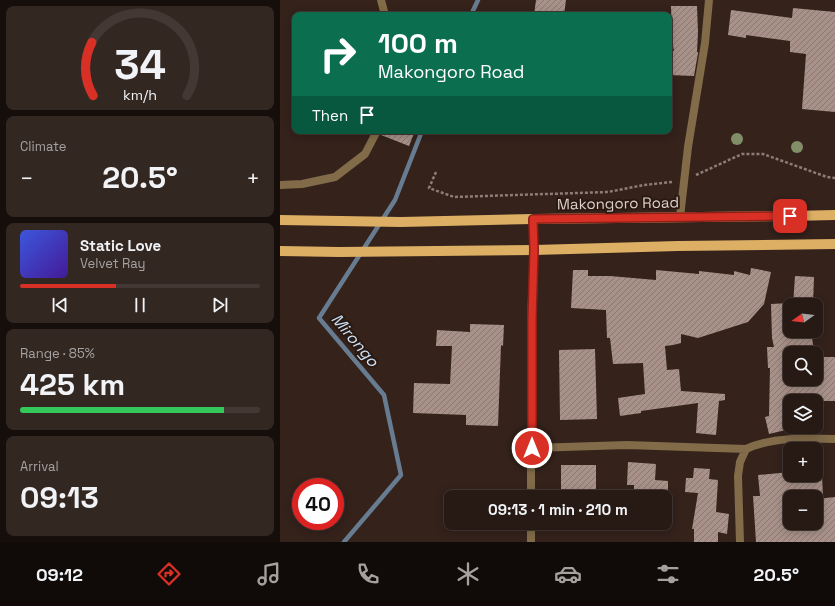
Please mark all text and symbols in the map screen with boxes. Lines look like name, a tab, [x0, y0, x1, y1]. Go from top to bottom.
text: 100 m	[378, 25, 458, 61]
icon: right	[312, 28, 364, 80]
text: 34	[114, 38, 166, 91]
text: Makongoro Road	[378, 60, 524, 83]
text: km/h	[123, 86, 157, 104]
icon: arrive	[356, 104, 378, 126]
text: Then	[312, 106, 348, 125]
text: Climate	[20, 138, 66, 155]
text: 20.5°	[102, 158, 178, 197]
text: −	[20, 164, 34, 192]
text: +	[246, 164, 260, 192]
street label: Makongoro Road	[557, 192, 679, 214]
pin	[773, 199, 807, 233]
icon: arrive	[779, 205, 801, 227]
text: Static Love	[80, 236, 161, 255]
text: Velvet Ray	[80, 255, 145, 272]
icon: previous	[49, 294, 71, 316]
icon: pause	[129, 294, 151, 316]
icon: next	[209, 294, 231, 316]
north arrow	[783, 298, 823, 338]
map controls	[783, 298, 823, 530]
water label: Mirongo	[327, 309, 384, 372]
text: Range · 85%	[20, 345, 95, 362]
button: search	[783, 346, 823, 386]
text: 425 km	[20, 365, 125, 404]
button: layers	[783, 394, 823, 434]
position arrow	[511, 427, 553, 469]
button: +	[783, 442, 823, 482]
text: Arrival	[20, 458, 59, 475]
text: 09:13	[20, 478, 99, 517]
speed limit sign: 40	[292, 478, 344, 530]
button: −	[783, 490, 823, 530]
text: 09:13 · 1 min · 210 m	[488, 500, 628, 519]
icon: directions	[155, 560, 183, 588]
icon: music	[255, 560, 283, 588]
icon: phone	[354, 560, 382, 588]
icon: climate	[454, 560, 482, 588]
icon: car	[554, 560, 582, 588]
icon: filters	[654, 560, 682, 588]
text: 09:12	[36, 563, 83, 586]
text: 20.5°	[754, 563, 799, 586]

